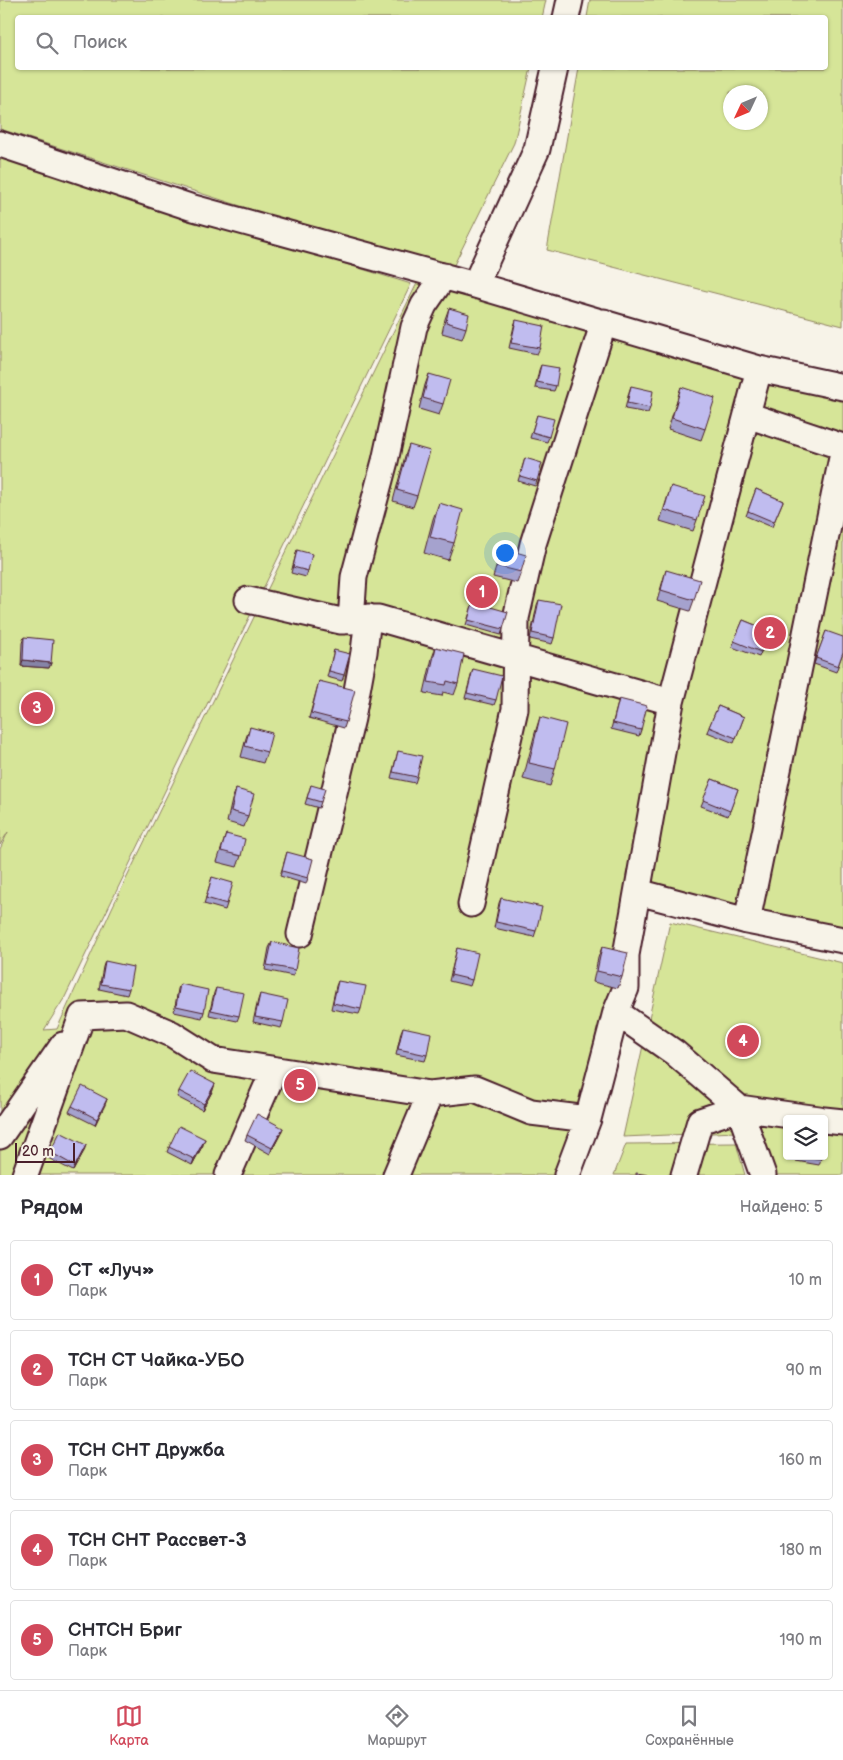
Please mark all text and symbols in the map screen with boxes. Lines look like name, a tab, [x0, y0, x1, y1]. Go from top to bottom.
search box	[15, 15, 828, 70]
icon: search	[33, 29, 61, 57]
text: Поиск	[73, 31, 127, 54]
north arrow	[723, 85, 768, 130]
your location	[492, 540, 518, 566]
pin: 1	[466, 573, 498, 611]
pin: 2	[754, 614, 786, 652]
pin: 3	[21, 689, 53, 727]
pin: 4	[727, 1022, 759, 1060]
pin: 5	[284, 1066, 316, 1104]
map controls	[783, 1115, 828, 1160]
button: layers	[783, 1115, 828, 1160]
scale bar	[15, 1140, 75, 1163]
text: 20 m	[22, 1143, 54, 1160]
text: Рядом	[20, 1195, 83, 1220]
text: Найдено: 5	[740, 1198, 823, 1217]
text: СТ «Луч»	[68, 1259, 154, 1282]
text: 1	[34, 1271, 40, 1290]
text: 10 m	[789, 1271, 822, 1290]
text: Парк	[68, 1282, 107, 1301]
text: ТСН СТ Чайка-УБО	[68, 1349, 244, 1372]
text: 2	[32, 1361, 42, 1380]
text: 90 m	[786, 1361, 822, 1380]
text: Парк	[68, 1372, 107, 1391]
text: ТСН СНТ Дружба	[68, 1439, 225, 1462]
text: 3	[32, 1451, 42, 1470]
text: 160 m	[779, 1451, 822, 1470]
text: Парк	[68, 1462, 107, 1481]
text: ТСН СНТ Рассвет-3	[68, 1529, 247, 1552]
text: 4	[32, 1541, 42, 1560]
text: 180 m	[780, 1541, 822, 1560]
text: Парк	[68, 1552, 107, 1571]
text: СНТСН Бриг	[68, 1619, 182, 1642]
text: 5	[32, 1631, 42, 1650]
text: 190 m	[780, 1631, 822, 1650]
text: Парк	[68, 1642, 107, 1661]
tab: Карта	[109, 1702, 149, 1749]
tab: Маршрут	[367, 1702, 427, 1749]
tab: Сохранённые	[645, 1702, 734, 1749]

